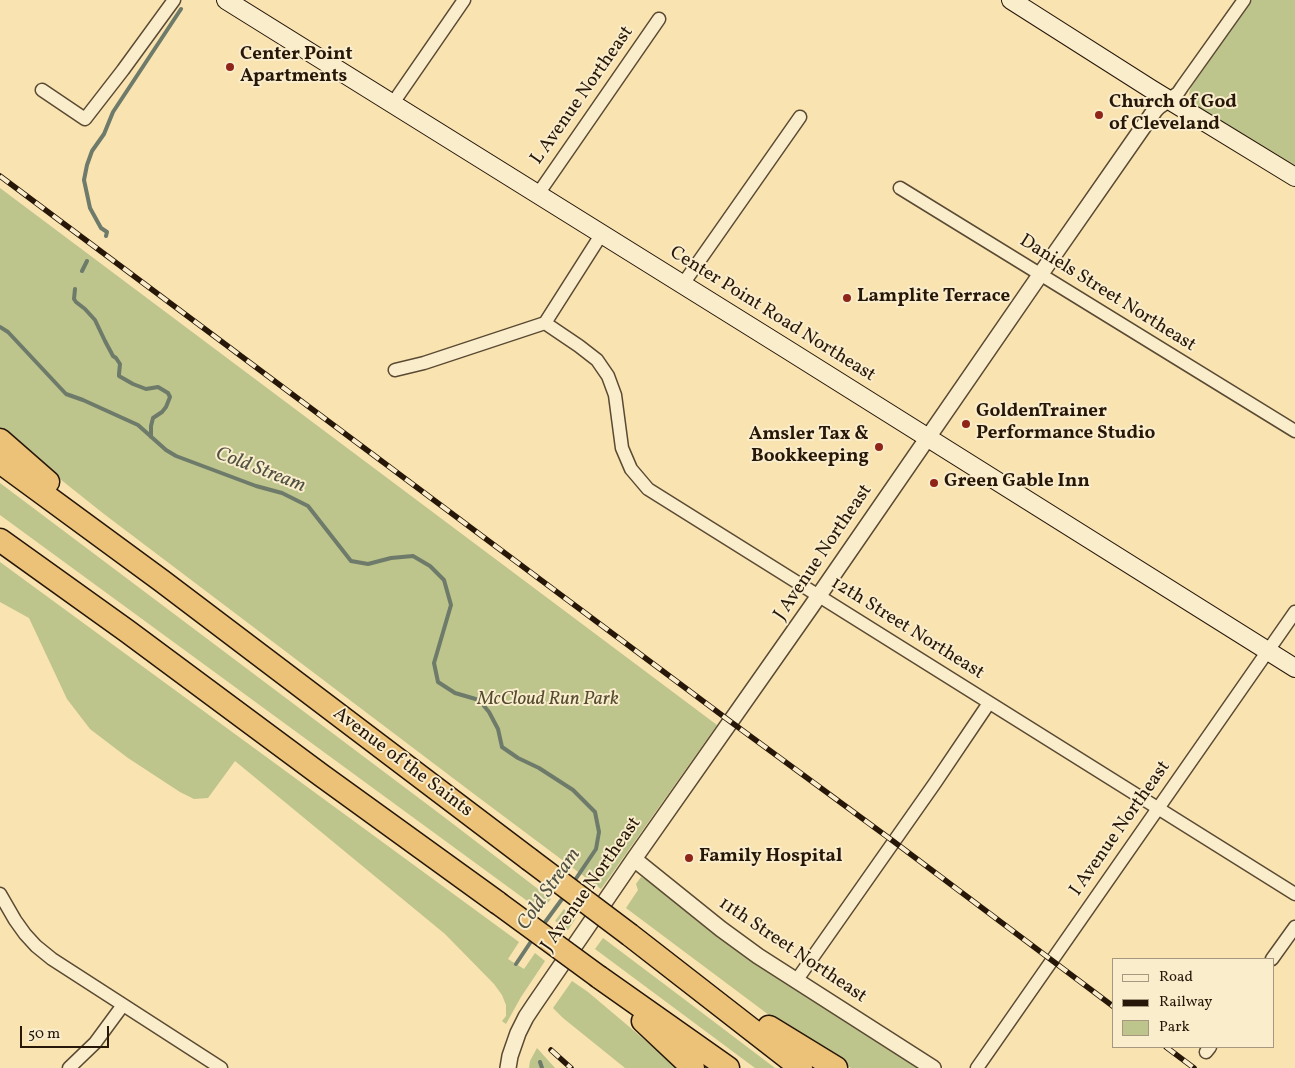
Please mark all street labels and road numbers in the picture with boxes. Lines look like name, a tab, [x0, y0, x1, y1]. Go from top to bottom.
street label: L Avenue Northeast	[527, 22, 639, 170]
street label: Daniels Street Northeast	[1014, 230, 1200, 358]
street label: Center Point Road Northeast	[665, 242, 879, 388]
street label: J Avenue Northeast	[770, 481, 878, 625]
street label: 12th Street Northeast	[826, 573, 988, 685]
street label: Avenue of the Saints	[328, 703, 476, 823]
street label: I Avenue Northeast	[1066, 757, 1176, 901]
street label: J Avenue Northeast	[537, 813, 647, 957]
street label: 11th Street Northeast	[714, 893, 870, 1009]

